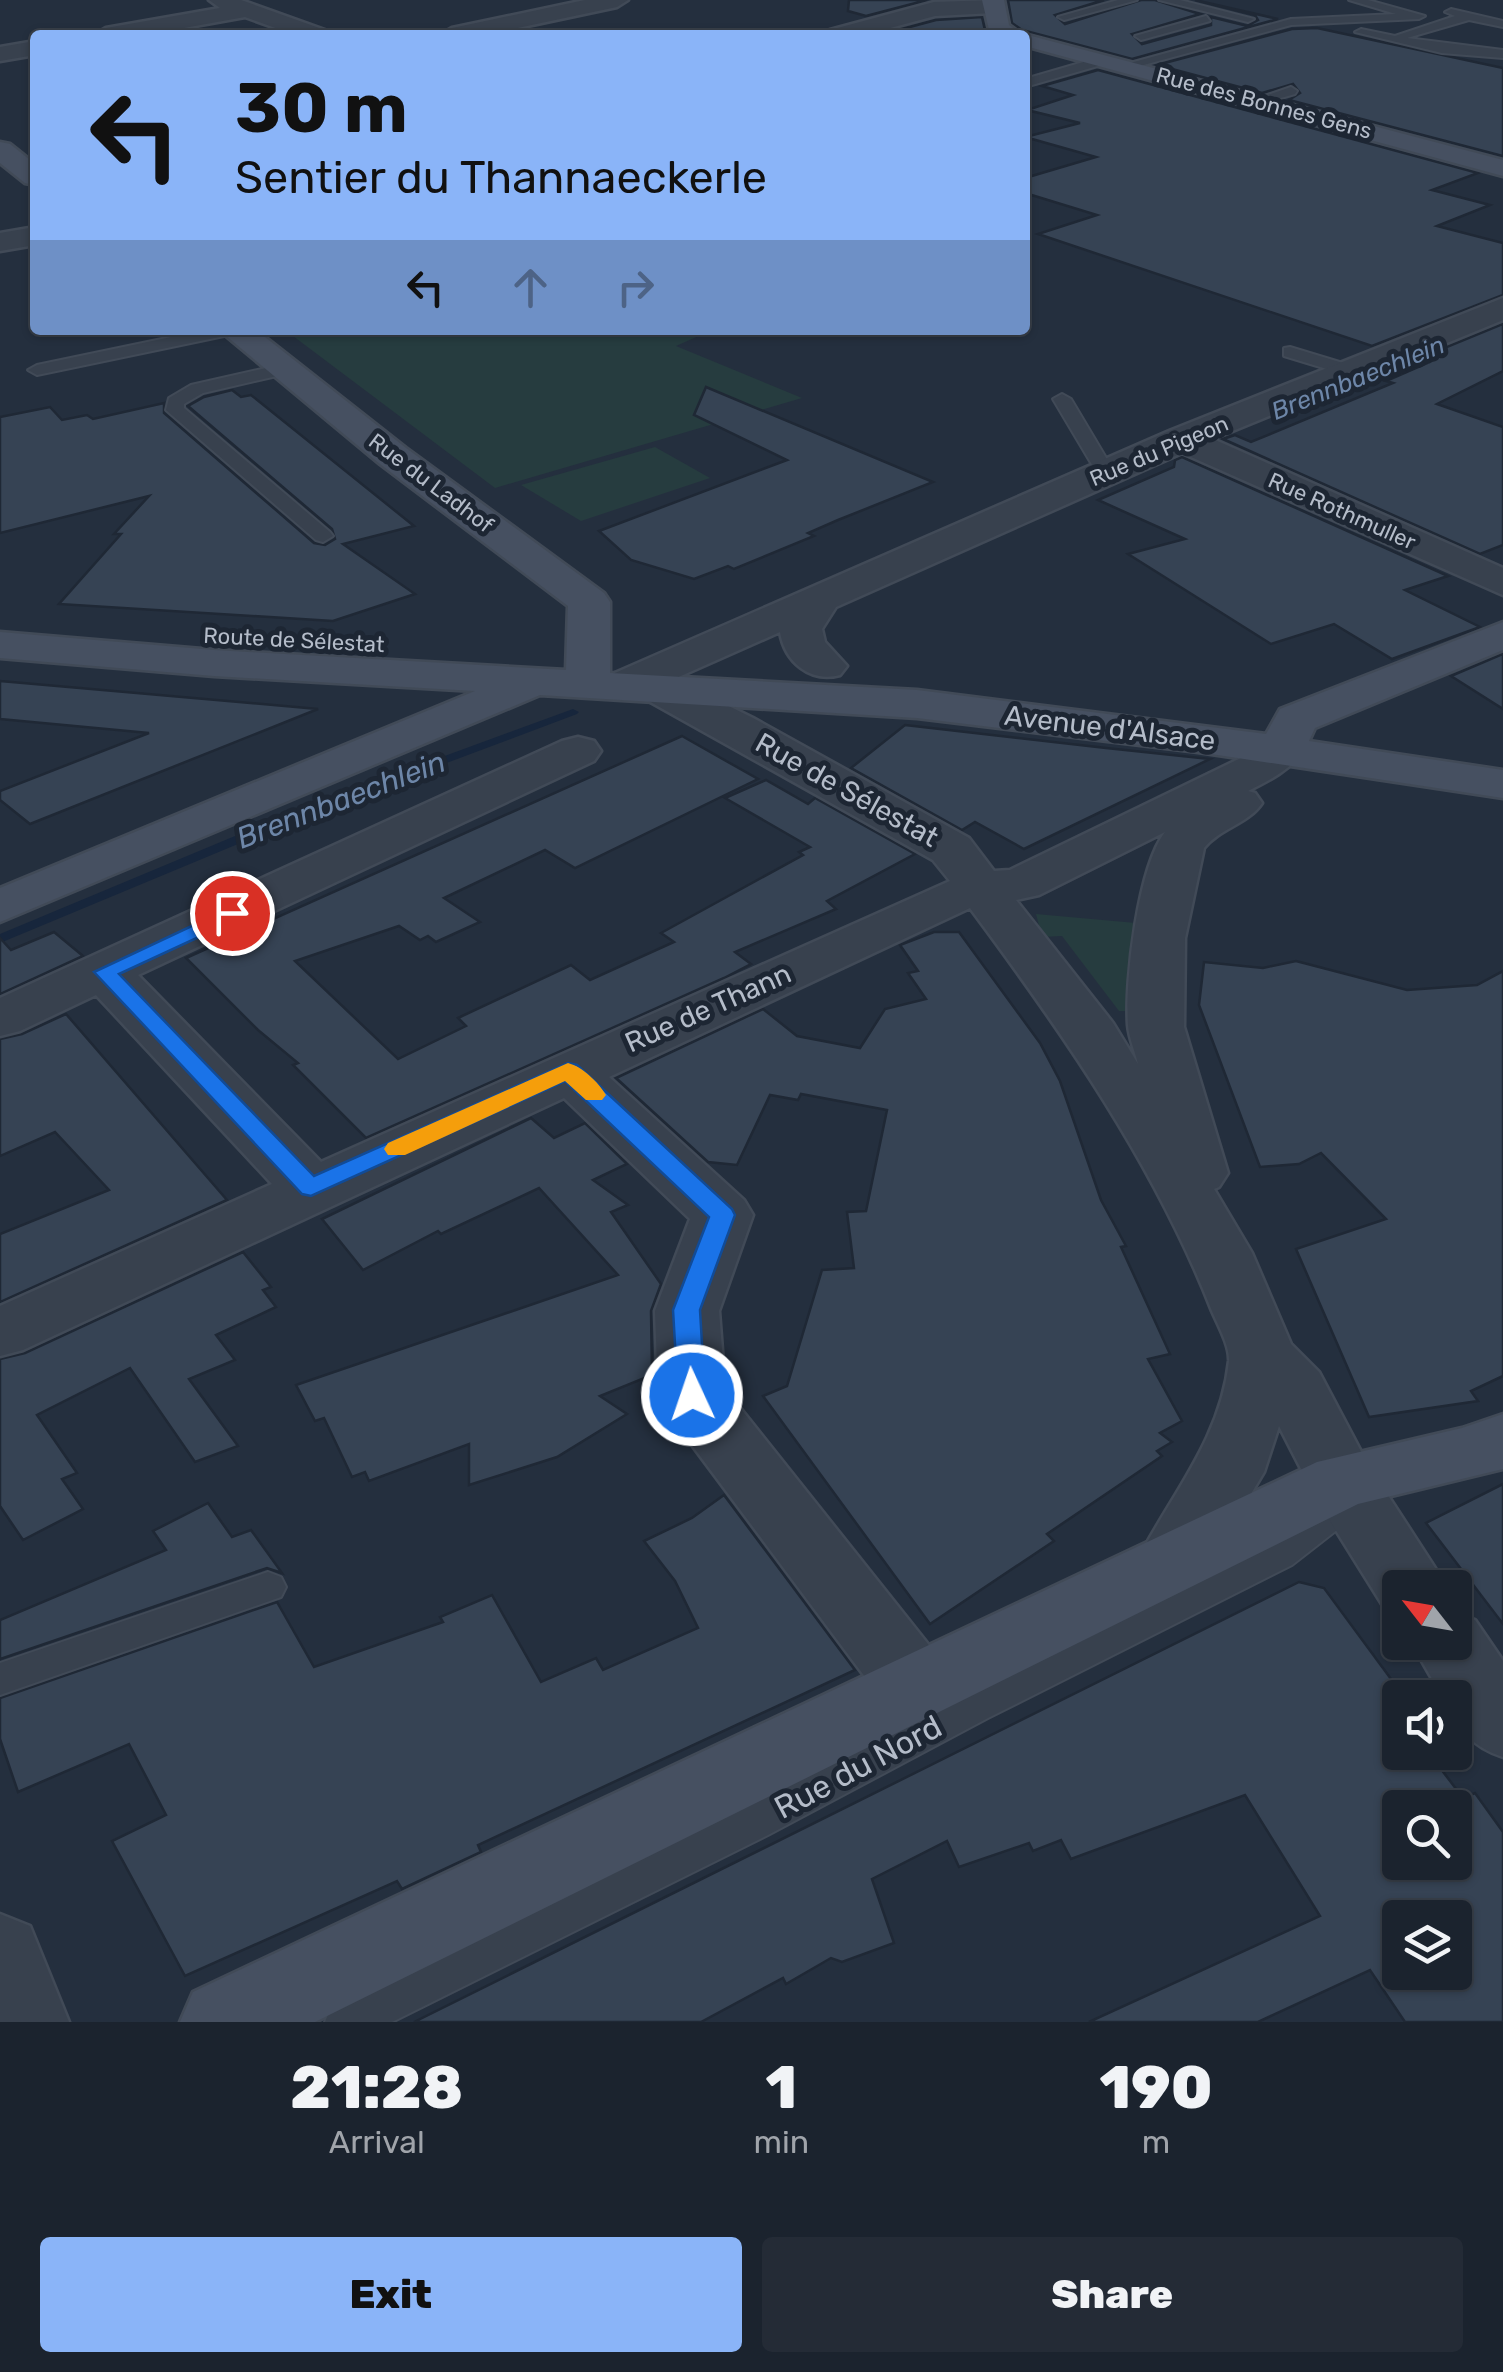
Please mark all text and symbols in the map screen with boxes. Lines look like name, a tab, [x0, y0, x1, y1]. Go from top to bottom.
street label: Rue des Bonnes Gens	[1153, 61, 1375, 145]
text: 30 m	[235, 67, 408, 150]
icon: left	[70, 70, 200, 200]
text: Sentier du Thannaeckerle	[235, 151, 767, 204]
icon: left	[398, 260, 453, 315]
icon: ahead	[503, 260, 558, 315]
icon: right	[608, 260, 663, 315]
water label: Brennbaechlein	[1267, 330, 1449, 426]
street label: Rue du Pigeon	[1086, 410, 1232, 492]
street label: Rue du Ladhof	[363, 427, 499, 539]
street label: Rue Rothmuller	[1264, 466, 1420, 556]
street label: Route de Sélestat	[203, 622, 386, 658]
street label: Avenue d'Alsace	[1003, 699, 1217, 757]
street label: Rue de Sélestat	[750, 726, 944, 854]
water label: Brennbaechlein	[231, 744, 451, 856]
pin	[190, 871, 275, 956]
icon: arrive	[205, 886, 260, 941]
street label: Rue de Thann	[620, 957, 796, 1059]
position arrow	[640, 1343, 744, 1447]
north arrow	[1382, 1570, 1472, 1660]
map controls	[1382, 1570, 1472, 1990]
button: sound	[1382, 1680, 1472, 1770]
street label: Rue du Nord	[768, 1707, 948, 1827]
button: search	[1382, 1790, 1472, 1880]
button: layers	[1382, 1900, 1472, 1990]
text: 21:28	[290, 2052, 463, 2123]
text: 1	[766, 2052, 797, 2123]
text: 190	[1099, 2052, 1213, 2123]
text: Arrival	[329, 2123, 425, 2161]
text: min	[754, 2123, 809, 2161]
text: m	[1142, 2123, 1170, 2161]
button: Exit	[40, 2237, 742, 2352]
button: Share	[762, 2237, 1463, 2352]

